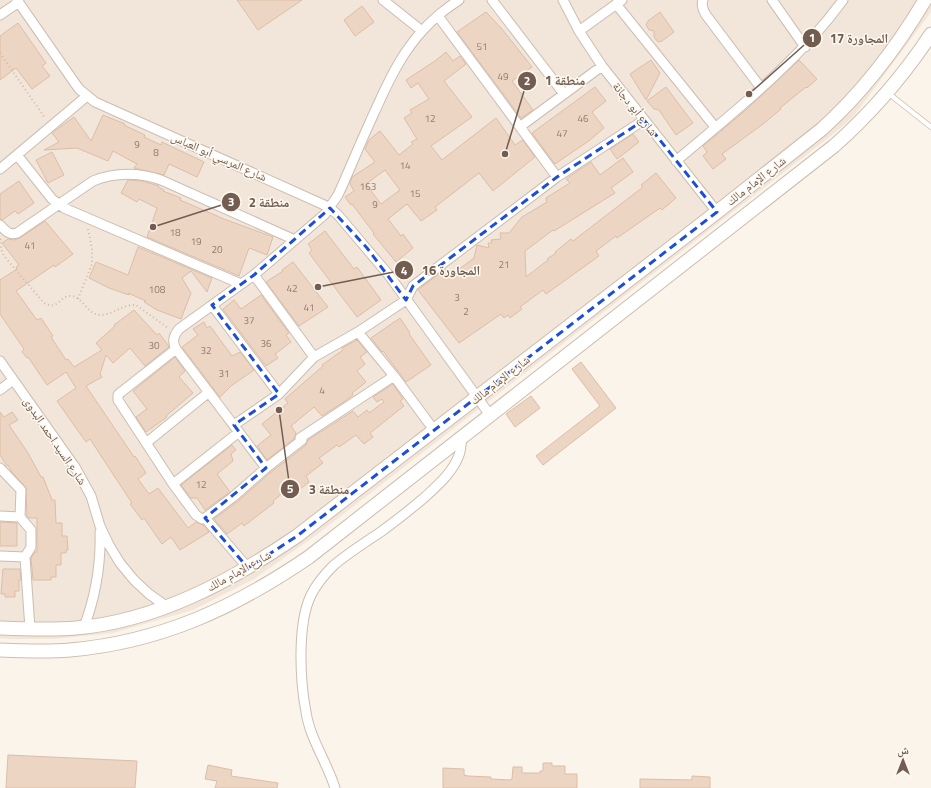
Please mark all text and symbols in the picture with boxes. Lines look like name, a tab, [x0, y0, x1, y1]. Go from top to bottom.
callout: المجاورة 17	[802, 26, 896, 51]
text: 1	[809, 28, 815, 47]
text: المجاورة 17	[830, 28, 888, 48]
house number: 51	[476, 39, 488, 54]
callout: منطقة 1	[517, 68, 594, 93]
house number: 49	[497, 69, 509, 84]
text: منطقة 1	[545, 70, 585, 90]
text: 2	[524, 71, 530, 90]
street label: شارع أبو دجانة	[608, 78, 663, 140]
house number: 12	[424, 111, 436, 126]
house number: 46	[577, 111, 589, 126]
house number: 47	[556, 126, 568, 141]
street label: شارع المرسي أبو العباس	[168, 127, 270, 187]
house number: 9	[134, 137, 140, 152]
house number: 8	[153, 145, 159, 160]
street label: شارع الإمام مالك	[722, 151, 790, 210]
house number: 14	[399, 158, 411, 173]
house number: 163	[360, 179, 376, 194]
house number: 15	[409, 186, 421, 201]
callout: منطقة 2	[221, 190, 298, 215]
text: 3	[228, 192, 234, 211]
text: منطقة 2	[249, 192, 289, 212]
house number: 9	[372, 197, 378, 212]
house number: 18	[169, 225, 181, 240]
house number: 19	[190, 234, 202, 249]
house number: 41	[24, 238, 36, 253]
house number: 20	[211, 242, 223, 257]
house number: 21	[498, 257, 510, 272]
callout: المجاورة 16	[394, 258, 488, 283]
text: المجاورة 16	[422, 260, 480, 280]
text: 4	[401, 261, 408, 280]
house number: 42	[286, 281, 298, 296]
house number: 108	[149, 282, 166, 297]
house number: 3	[454, 290, 460, 305]
house number: 41	[303, 300, 315, 315]
house number: 2	[463, 304, 469, 319]
house number: 37	[243, 313, 255, 328]
house number: 36	[260, 336, 272, 351]
house number: 30	[148, 338, 160, 353]
house number: 32	[200, 343, 212, 358]
street label: شارع الإمام مالك	[466, 350, 534, 409]
house number: 31	[218, 366, 230, 381]
house number: 4	[319, 383, 325, 398]
street label: شارع السيد احمد البدوى	[19, 393, 92, 489]
house number: 12	[195, 477, 207, 492]
callout: منطقة 3	[280, 477, 357, 502]
text: 5	[287, 479, 294, 498]
text: منطقة 3	[309, 479, 349, 499]
street label: شارع الإمام مالك	[203, 545, 275, 596]
north arrow	[883, 740, 923, 780]
text: ش	[897, 742, 909, 758]

